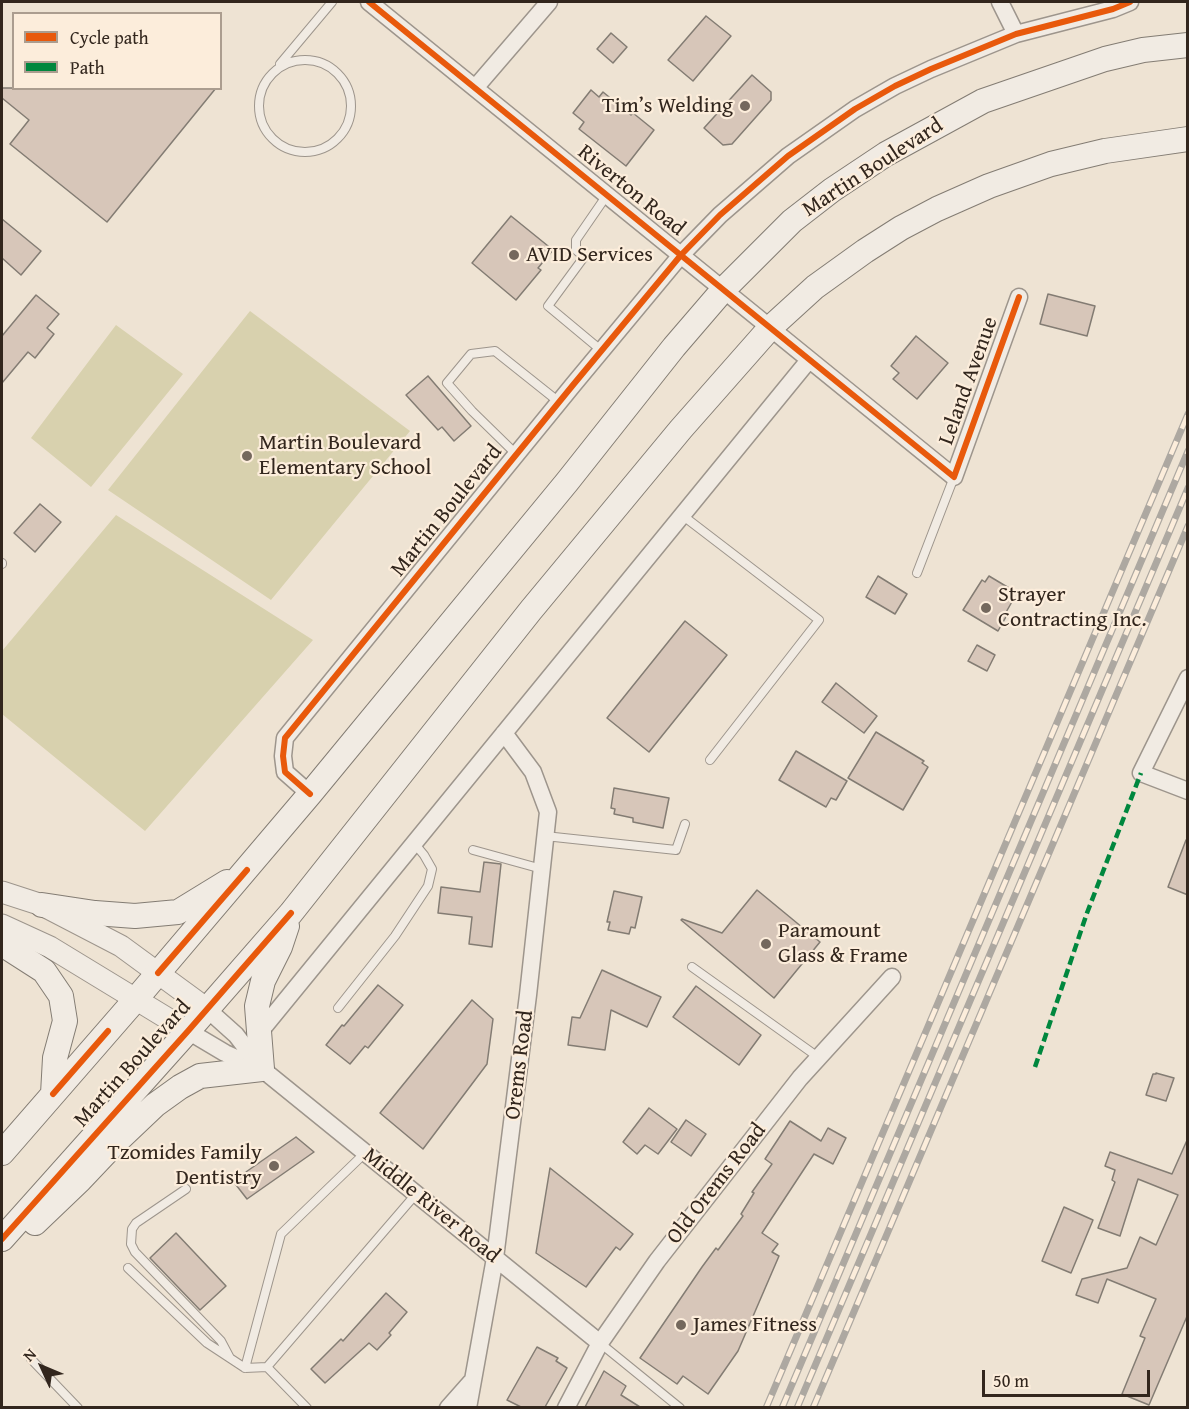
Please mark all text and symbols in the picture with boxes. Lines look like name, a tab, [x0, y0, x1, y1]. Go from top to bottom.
legend	[12, 12, 222, 90]
text: Cycle path	[70, 24, 149, 51]
text: Path	[70, 54, 105, 81]
place label: Tim’s Welding	[602, 93, 733, 119]
marker: Tim’s Welding	[738, 99, 752, 113]
street label: Martin Boulevard	[798, 113, 948, 223]
street label: Riverton Road	[572, 140, 690, 242]
place label: AVID Services	[526, 242, 653, 268]
marker: AVID Services	[507, 248, 521, 262]
street label: Leland Avenue	[934, 313, 1004, 449]
place label: Martin Boulevard Elementary School	[259, 430, 431, 482]
street label: Martin Boulevard	[386, 440, 508, 582]
marker: Martin Boulevard Elementary School	[240, 449, 254, 463]
place label: Strayer Contracting Inc.	[998, 582, 1147, 634]
marker: Strayer Contracting Inc.	[979, 601, 993, 615]
place label: Paramount Glass & Frame	[778, 918, 908, 969]
marker: Paramount Glass & Frame	[759, 937, 773, 951]
street label: Martin Boulevard	[69, 995, 197, 1133]
street label: Orems Road	[500, 1009, 540, 1121]
street label: Old Orems Road	[662, 1118, 772, 1250]
place label: Tzomides Family Dentistry	[107, 1140, 262, 1192]
street label: Middle River Road	[357, 1143, 505, 1269]
marker: Tzomides Family Dentistry	[267, 1159, 281, 1173]
place label: James Fitness	[693, 1312, 817, 1338]
marker: James Fitness	[674, 1318, 688, 1332]
north arrow	[12, 1337, 72, 1397]
text: N	[17, 1342, 41, 1367]
scale bar	[985, 1358, 1153, 1396]
text: 50 m	[993, 1367, 1029, 1394]

